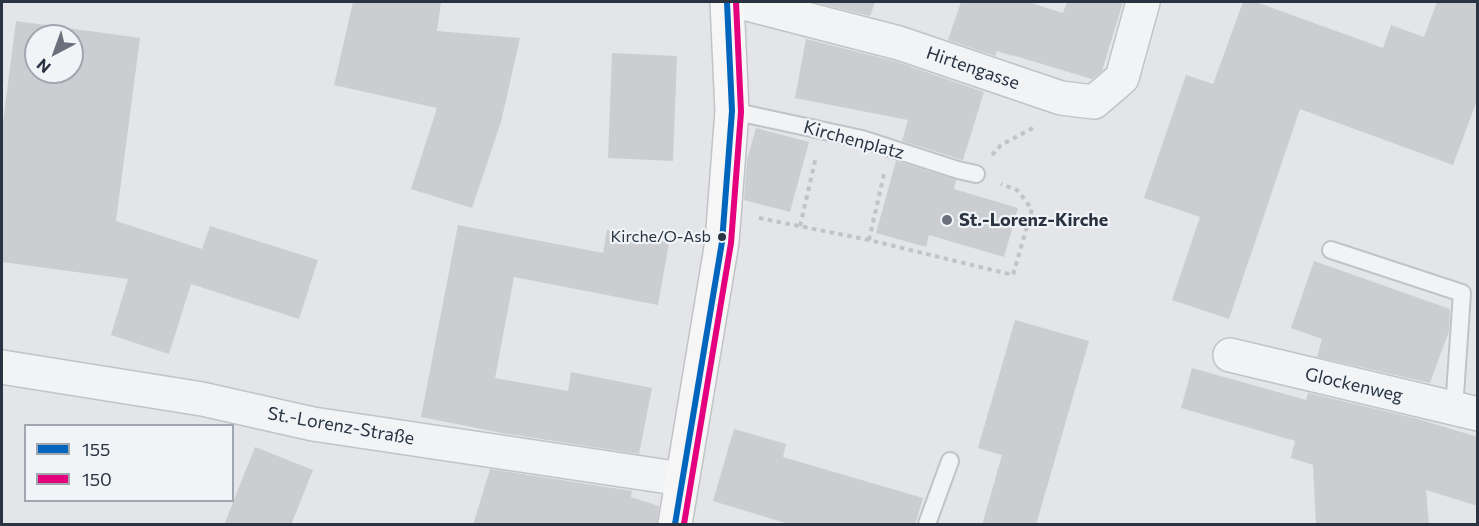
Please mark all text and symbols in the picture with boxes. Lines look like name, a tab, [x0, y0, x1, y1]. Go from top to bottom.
north arrow	[24, 24, 84, 84]
street label: Hirtengasse	[924, 42, 1022, 94]
text: N	[32, 55, 54, 78]
street label: Kirchenplatz	[801, 116, 907, 164]
place label: St.-Lorenz-Kirche	[959, 209, 1108, 231]
marker: St.-Lorenz-Kirche	[940, 213, 954, 227]
place label: Kirche/O-Asb	[611, 227, 711, 247]
marker: Kirche/O-Asb	[716, 231, 728, 243]
street label: Glockenweg	[1303, 363, 1405, 407]
street label: St.-Lorenz-Straße	[266, 402, 416, 450]
legend	[24, 424, 234, 502]
text: 155	[82, 438, 110, 460]
text: 150	[82, 468, 112, 490]

